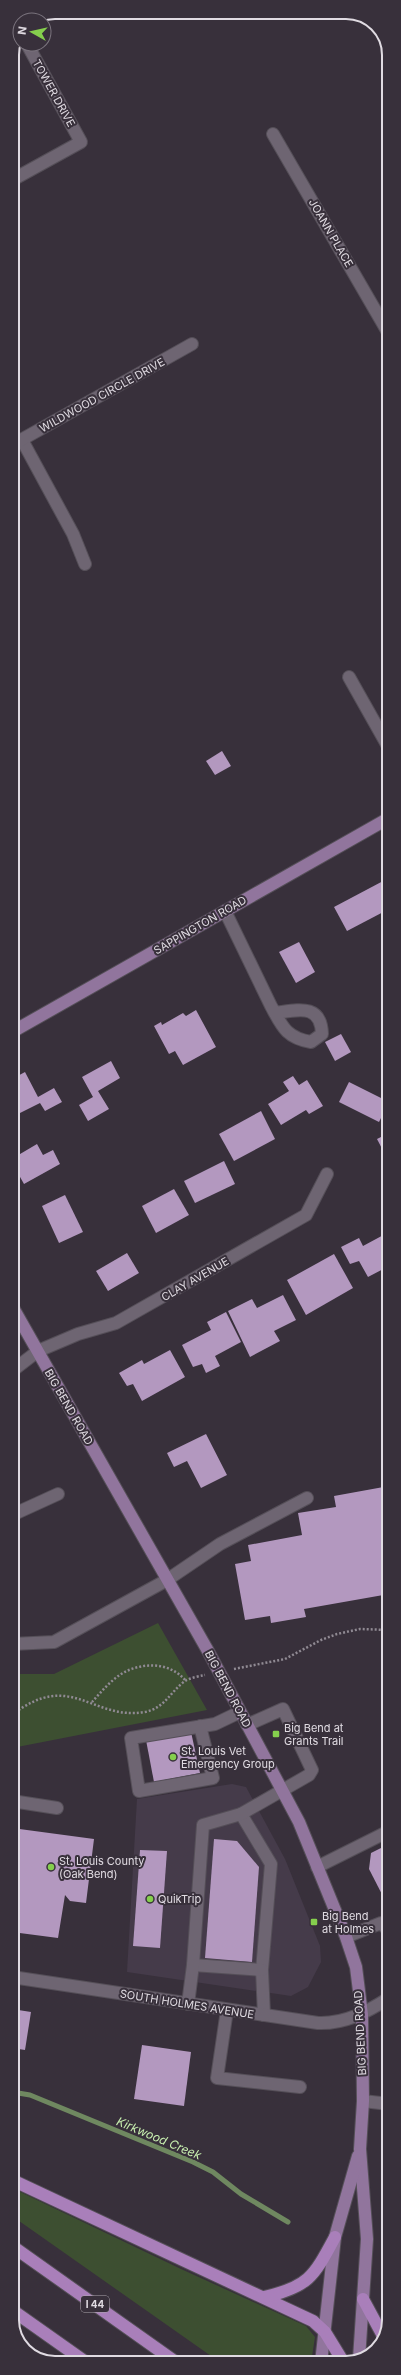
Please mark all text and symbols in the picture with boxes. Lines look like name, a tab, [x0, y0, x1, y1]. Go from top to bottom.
north arrow	[12, 12, 52, 52]
text: N	[15, 25, 30, 36]
street label: TOWER DRIVE	[30, 57, 78, 129]
street label: JOANN PLACE	[306, 196, 356, 270]
street label: WILDWOOD CIRCLE DRIVE	[37, 355, 167, 435]
street label: SAPPINGTON ROAD	[151, 893, 249, 957]
street label: CLAY AVENUE	[159, 1254, 231, 1304]
street label: BIG BEND ROAD	[42, 1367, 96, 1447]
street label: BIG BEND ROAD	[202, 1648, 254, 1730]
place label: Big Bend at Grants Trail	[284, 1721, 344, 1748]
marker: Big Bend at Grants Trail	[271, 1729, 281, 1739]
place label: St. Louis Vet Emergency Group	[181, 1744, 275, 1771]
marker: St. Louis Vet Emergency Group	[168, 1752, 178, 1762]
place label: St. Louis County (Oak Bend)	[59, 1854, 144, 1881]
marker: St. Louis County (Oak Bend)	[46, 1862, 56, 1872]
place label: QuikTrip	[158, 1892, 201, 1906]
marker: QuikTrip	[145, 1894, 155, 1904]
place label: Big Bend at Holmes	[322, 1909, 374, 1936]
marker: Big Bend at Holmes	[309, 1917, 319, 1927]
street label: SOUTH HOLMES AVENUE	[119, 1986, 255, 2022]
street label: BIG BEND ROAD	[351, 1990, 369, 2076]
water label: Kirkwood Creek	[114, 2113, 204, 2163]
road number: I 44	[81, 2296, 109, 2312]

